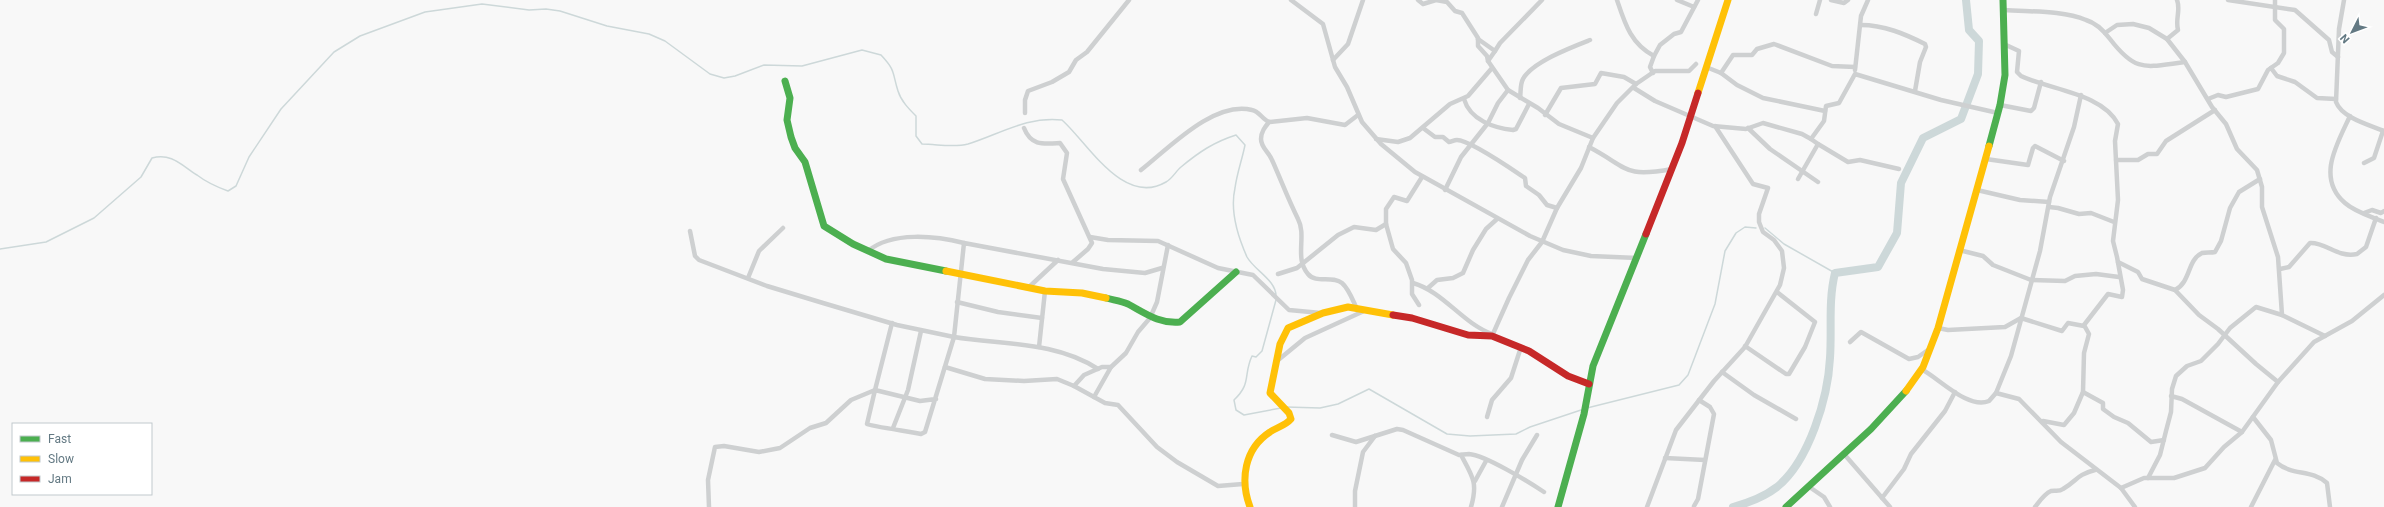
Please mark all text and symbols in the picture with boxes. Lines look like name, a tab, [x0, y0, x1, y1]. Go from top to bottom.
north arrow	[2332, 12, 2372, 52]
text: N	[2337, 31, 2352, 46]
legend	[12, 423, 152, 495]
text: Fast	[48, 432, 71, 446]
text: Slow	[48, 452, 74, 466]
text: Jam	[48, 472, 72, 486]

